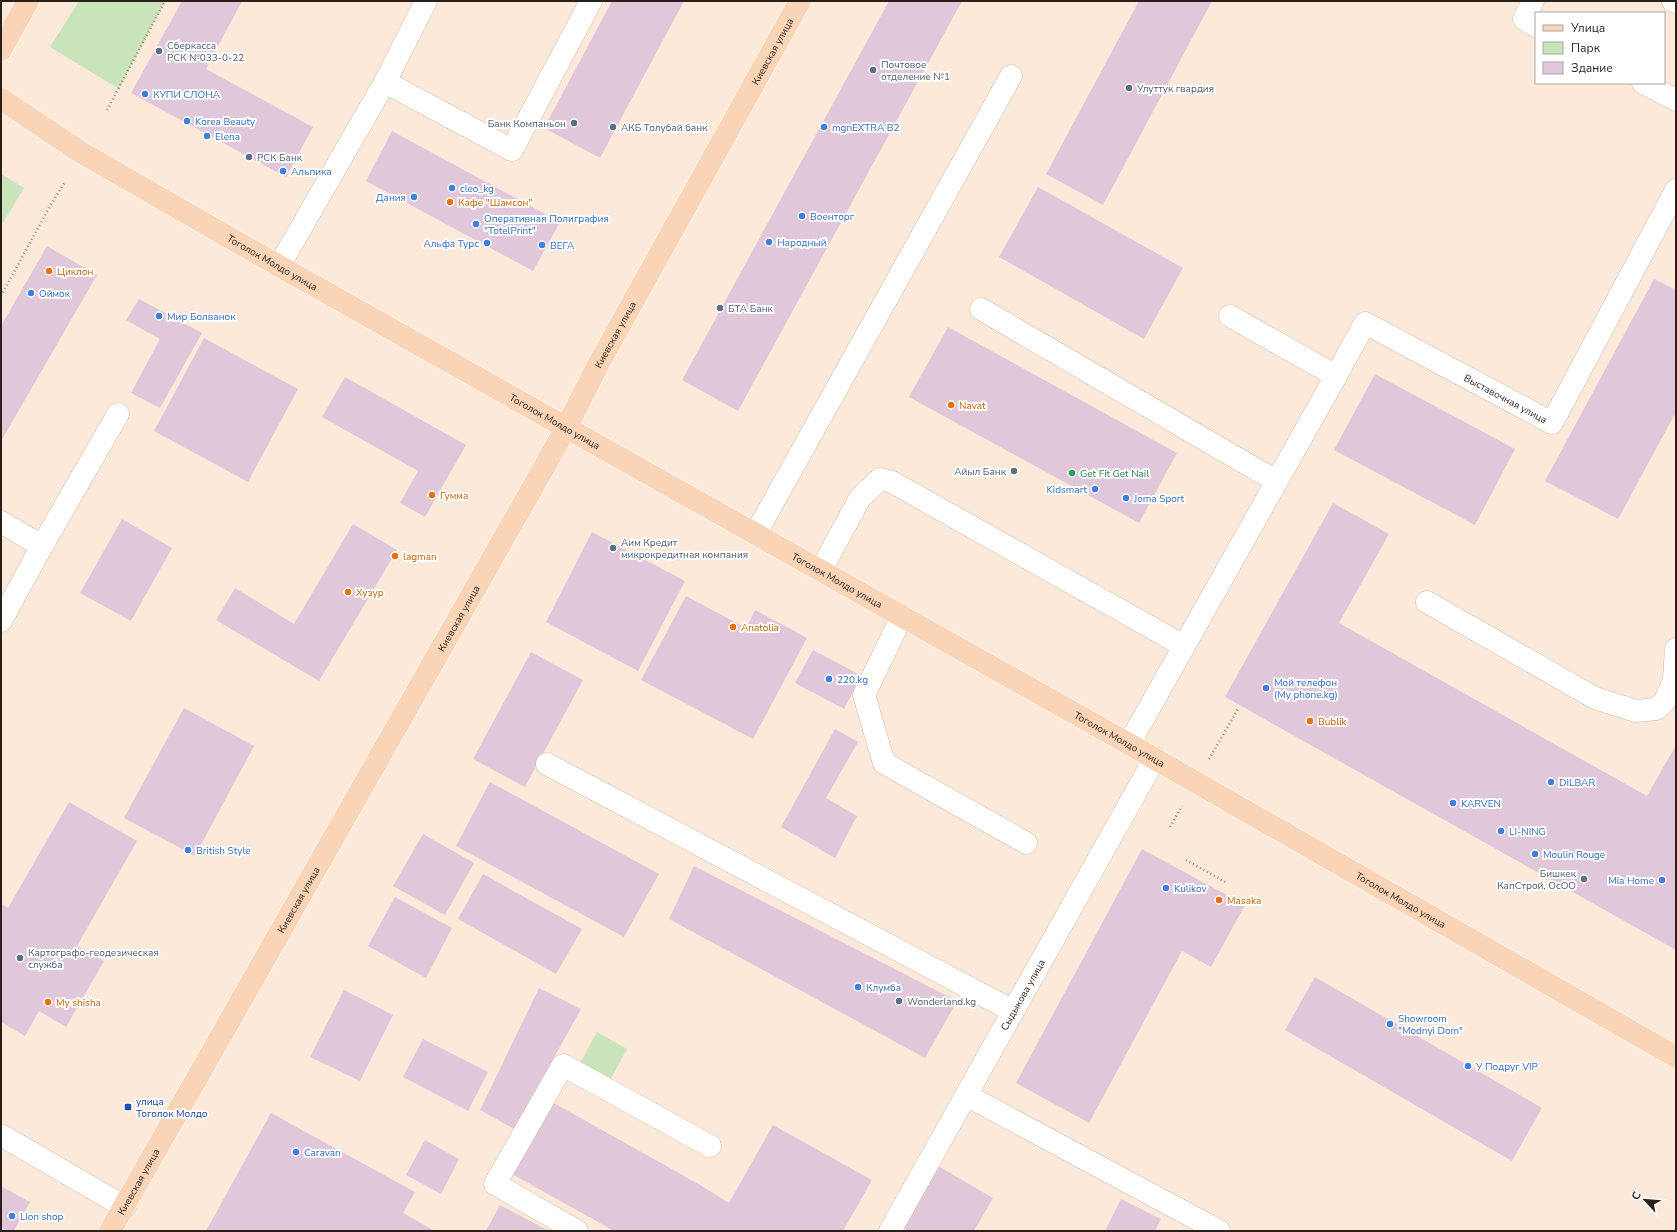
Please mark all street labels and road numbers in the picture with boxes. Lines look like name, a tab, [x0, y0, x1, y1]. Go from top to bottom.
street label: Киевская улица	[749, 16, 797, 88]
street label: Тоголок Молдо улица	[224, 232, 320, 294]
street label: Киевская улица	[592, 299, 640, 371]
street label: Выставочная улица	[1461, 371, 1549, 427]
street label: Тоголок Молдо улица	[506, 391, 602, 453]
street label: Тоголок Молдо улица	[789, 550, 885, 612]
street label: Киевская улица	[435, 583, 484, 654]
street label: Тоголок Молдо улица	[1071, 709, 1167, 771]
street label: Киевская улица	[275, 864, 324, 936]
street label: Тоголок Молдо улица	[1353, 869, 1448, 932]
street label: Сыдыкова улица	[998, 957, 1049, 1033]
street label: Киевская улица	[115, 1146, 164, 1218]

